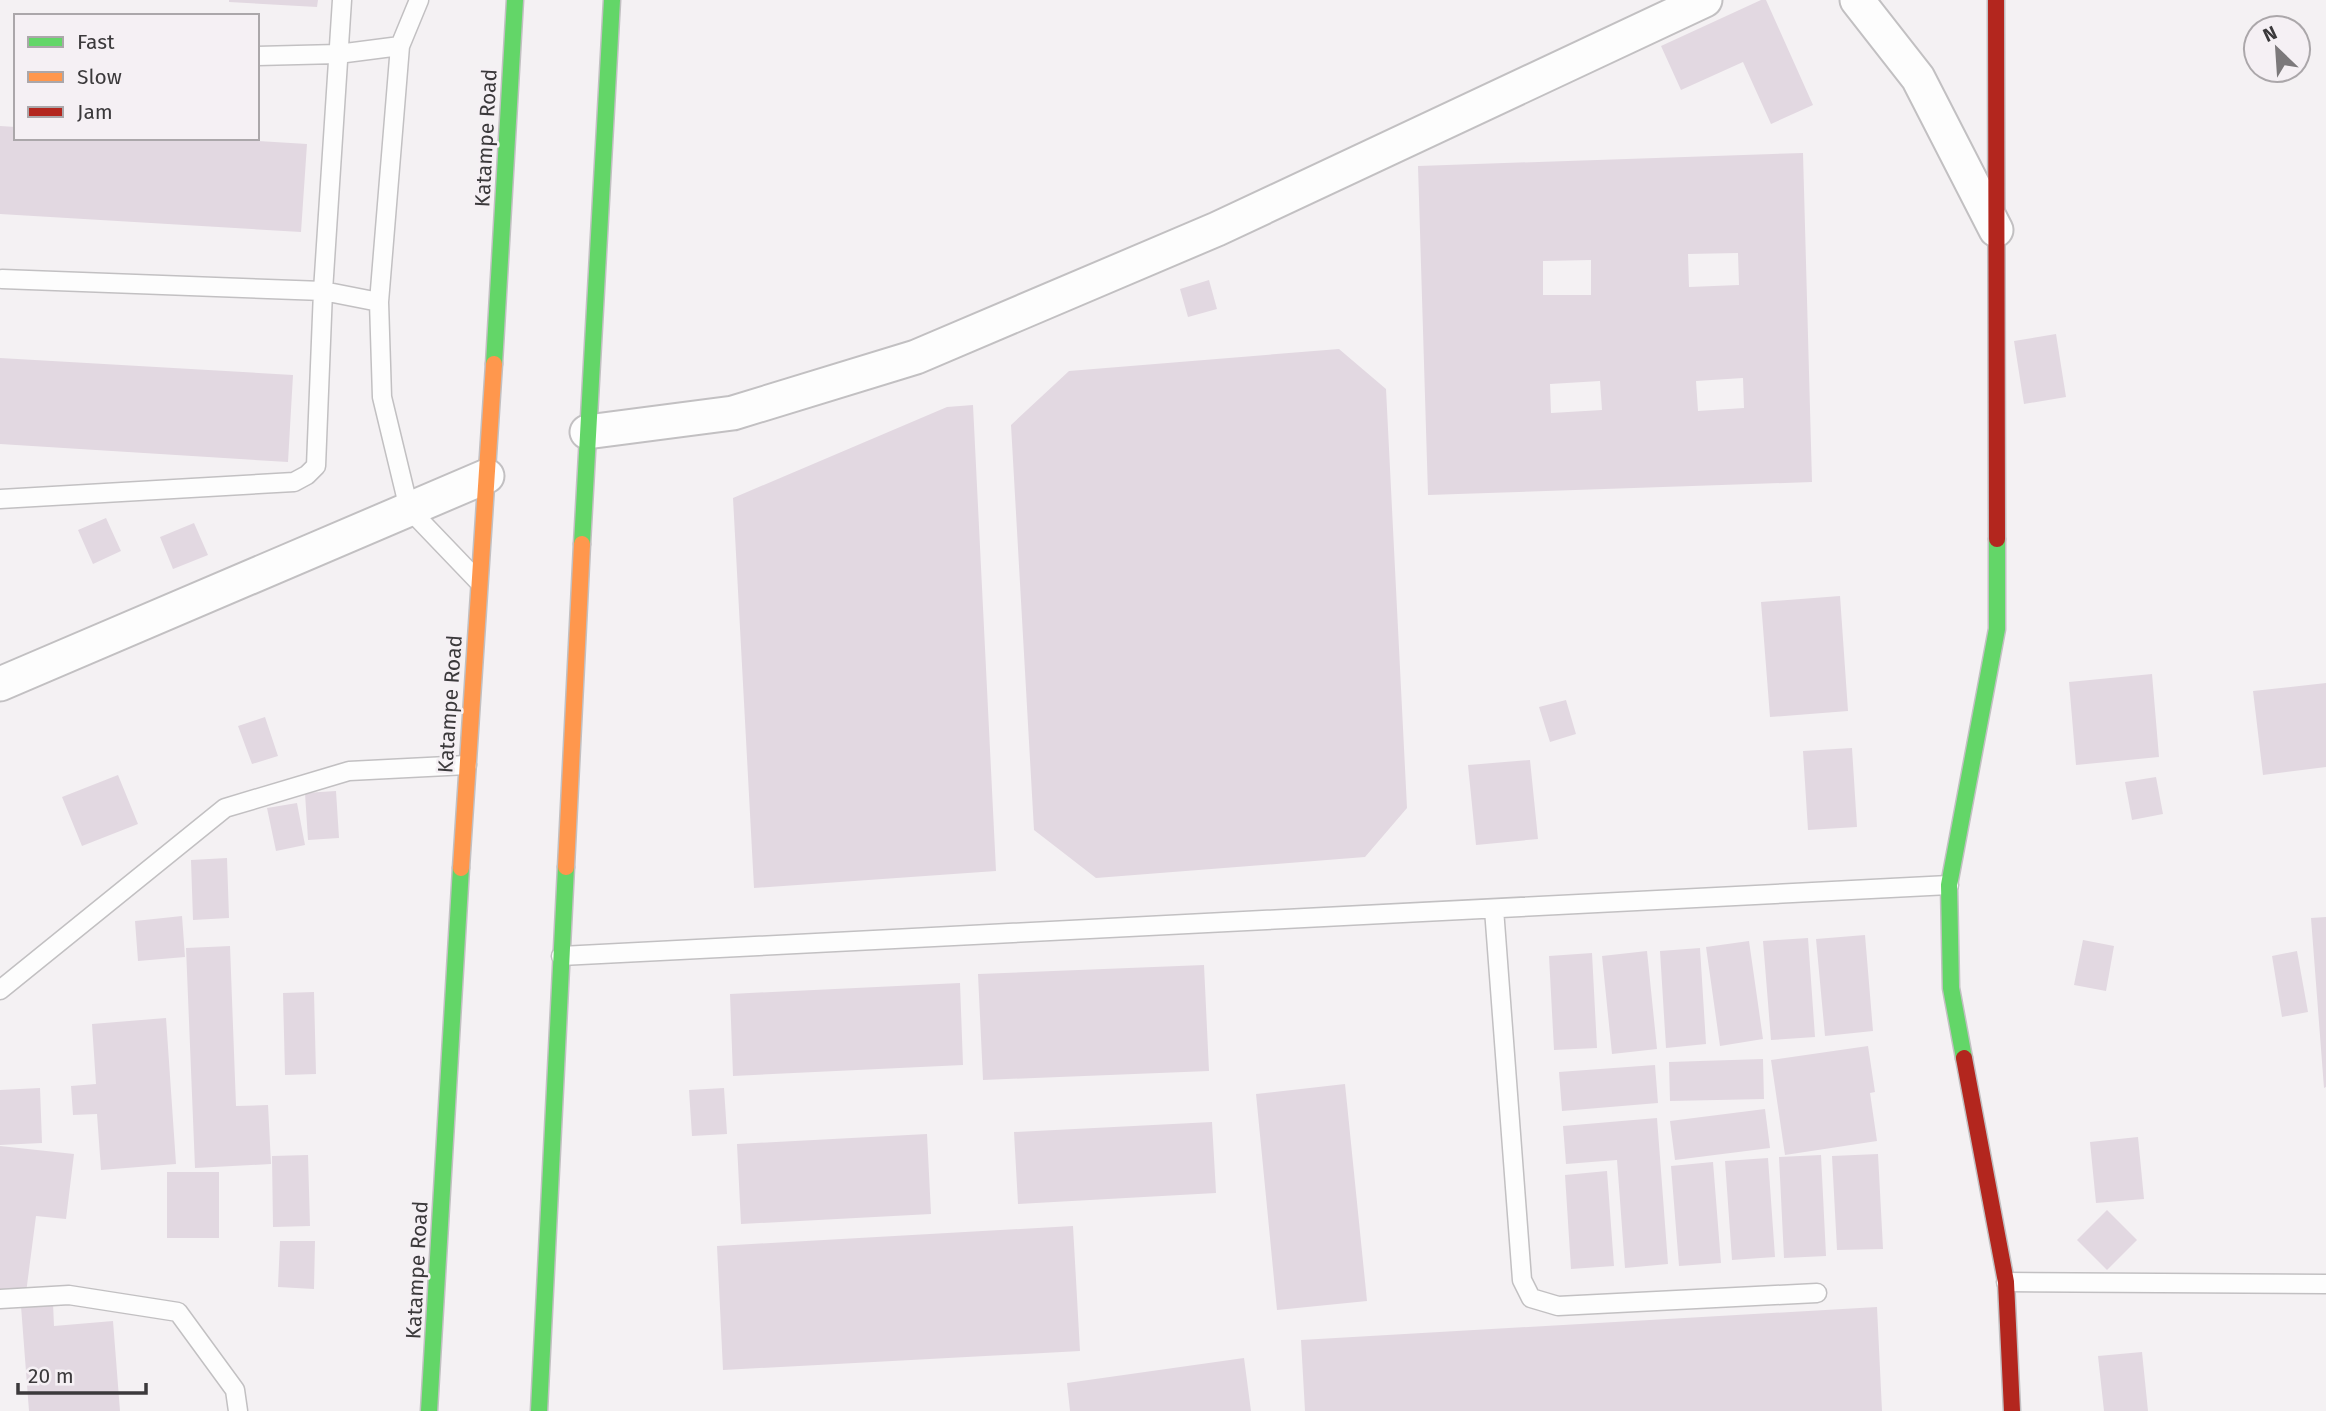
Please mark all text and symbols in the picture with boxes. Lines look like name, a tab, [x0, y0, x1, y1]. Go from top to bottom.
legend	[14, 14, 259, 140]
north arrow	[2242, 14, 2312, 84]
text: N	[2259, 21, 2281, 47]
text: Fast	[77, 29, 115, 55]
text: Slow	[77, 64, 122, 90]
street label: Katampe Road	[469, 68, 503, 208]
text: Jam	[77, 99, 113, 125]
street label: Katampe Road	[432, 634, 468, 774]
street label: Katampe Road	[400, 1200, 434, 1340]
scale bar	[18, 1352, 145, 1396]
text: 20 m	[28, 1363, 74, 1389]

